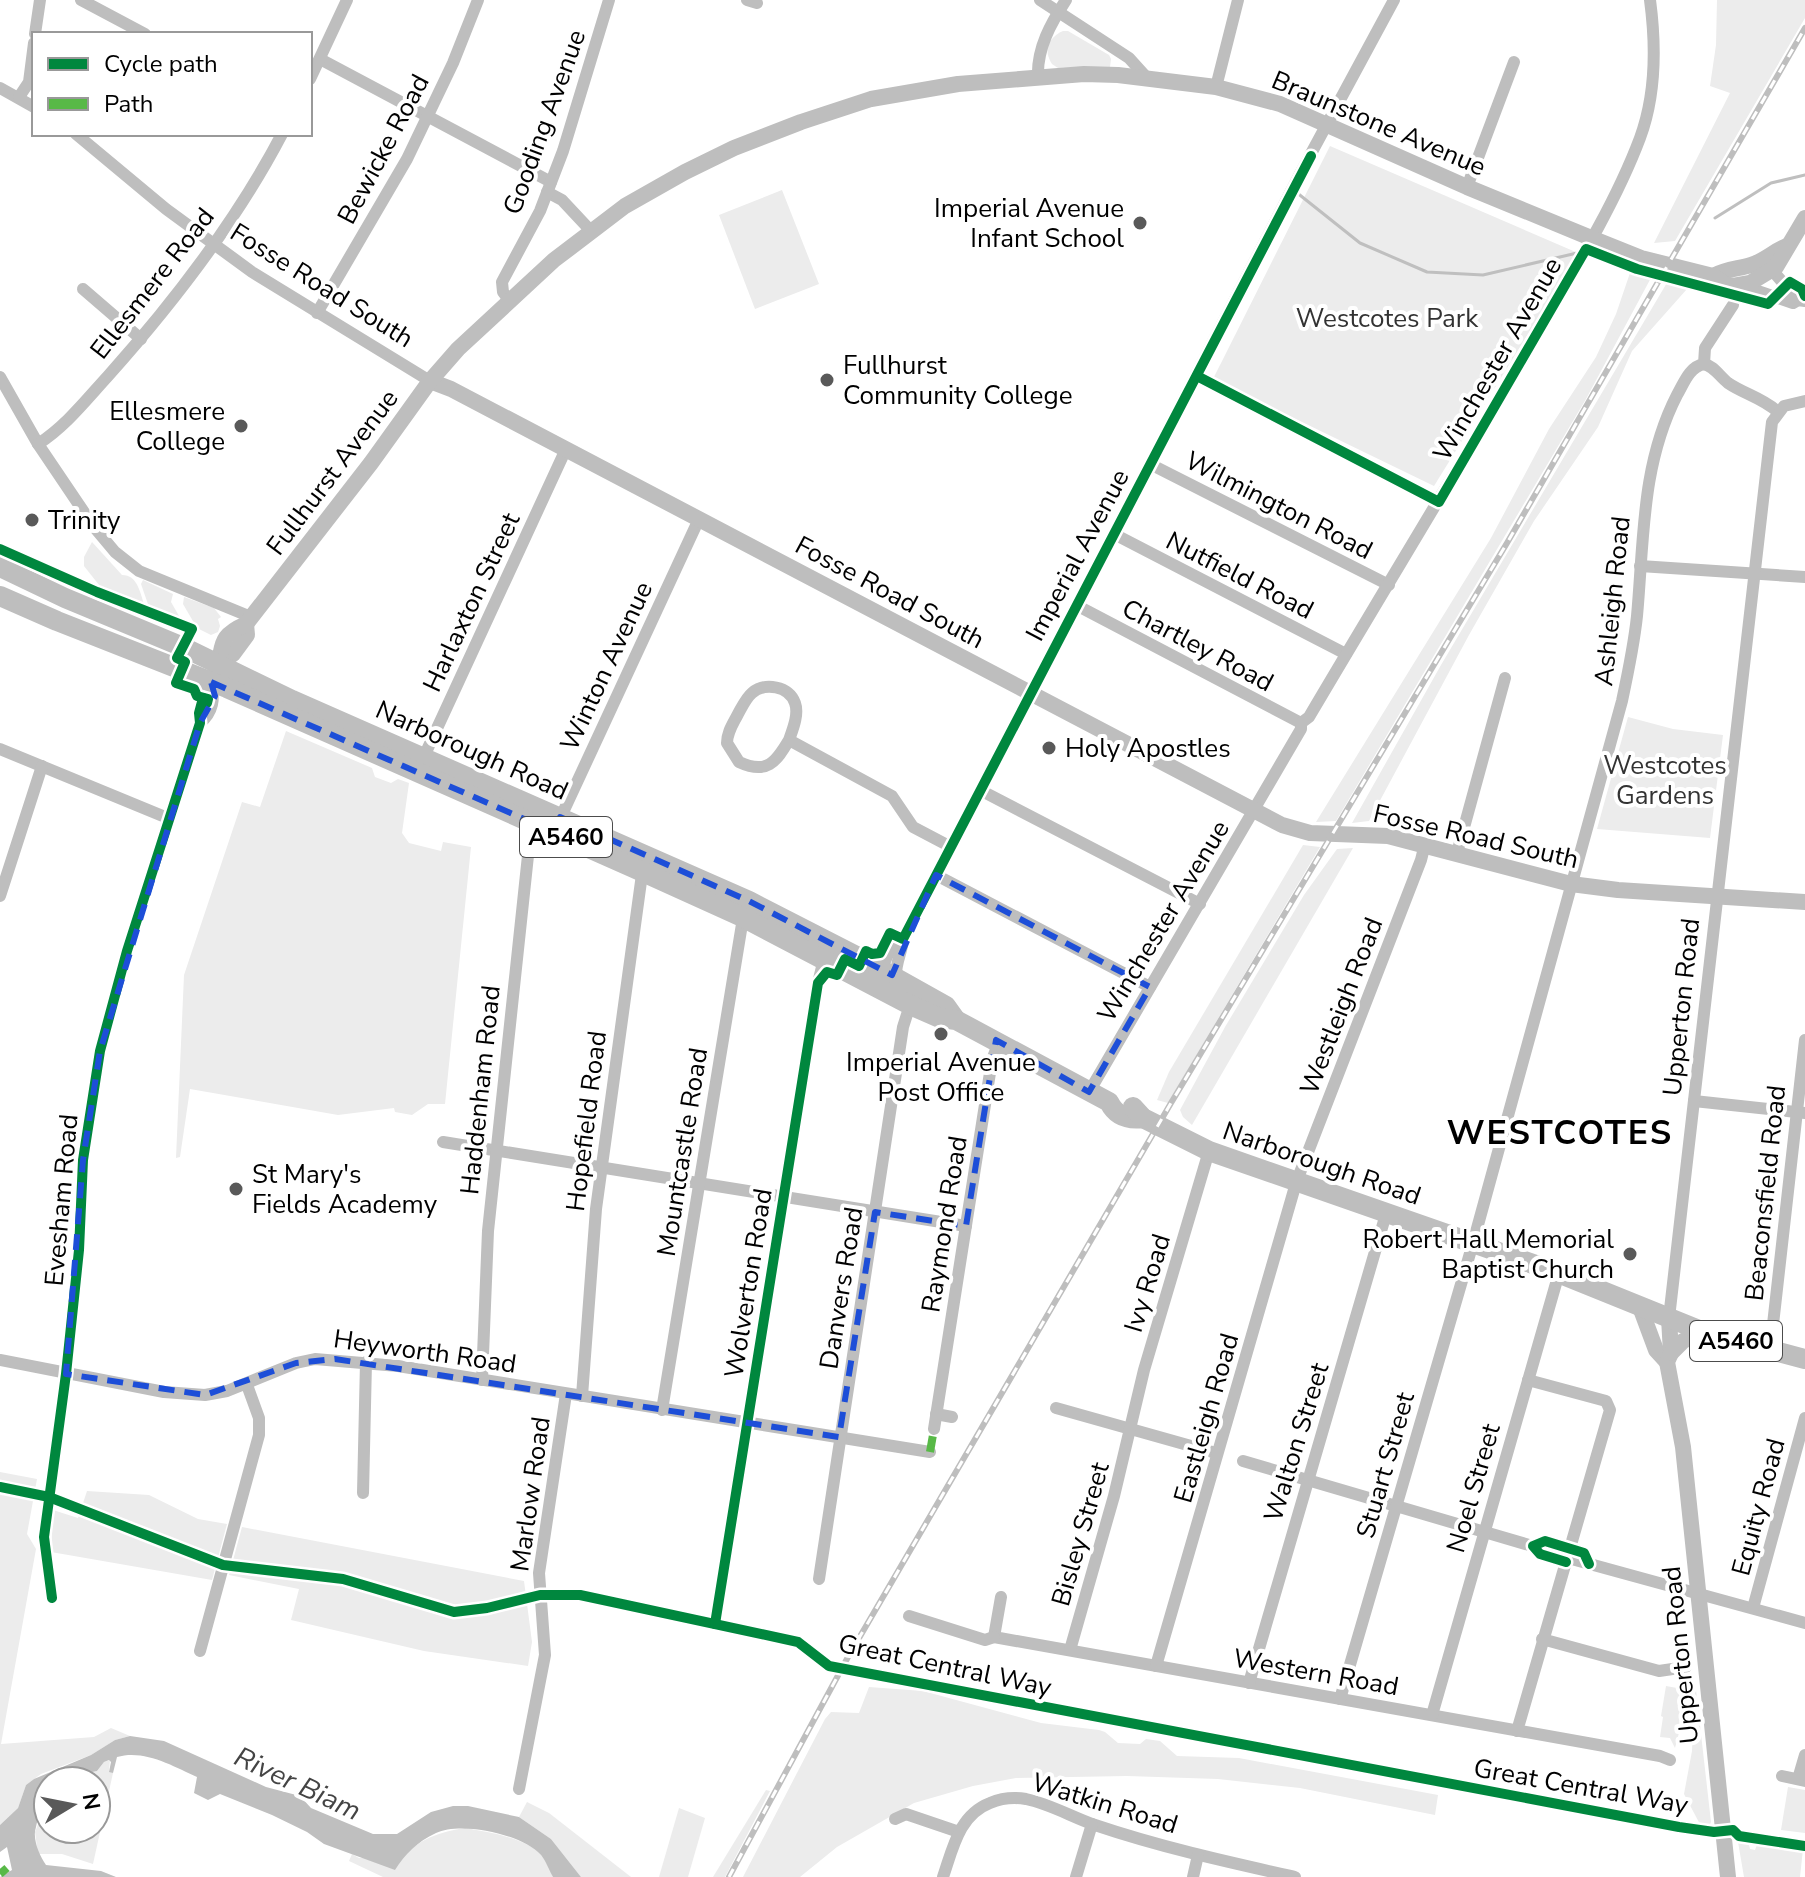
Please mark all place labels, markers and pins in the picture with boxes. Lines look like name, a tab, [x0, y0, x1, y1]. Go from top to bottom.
place label: Imperial Avenue Infant School	[934, 191, 1124, 256]
marker: Imperial Avenue Infant School	[1131, 214, 1149, 232]
place label: Fullhurst Community College	[843, 348, 1072, 413]
marker: Fullhurst Community College	[818, 371, 836, 389]
place label: Ellesmere College	[109, 394, 225, 459]
marker: Ellesmere College	[232, 417, 250, 435]
place label: Trinity	[48, 503, 121, 538]
marker: Trinity	[23, 511, 41, 529]
place label: Holy Apostles	[1065, 731, 1231, 766]
marker: Holy Apostles	[1040, 739, 1058, 757]
marker: Imperial Avenue Post Office	[932, 1025, 950, 1043]
place label: Imperial Avenue Post Office	[846, 1045, 1036, 1110]
place label: St Mary's Fields Academy	[252, 1157, 438, 1222]
marker: St Mary's Fields Academy	[227, 1180, 245, 1198]
place label: Robert Hall Memorial Baptist Church	[1362, 1222, 1614, 1287]
marker: Robert Hall Memorial Baptist Church	[1621, 1245, 1639, 1263]

